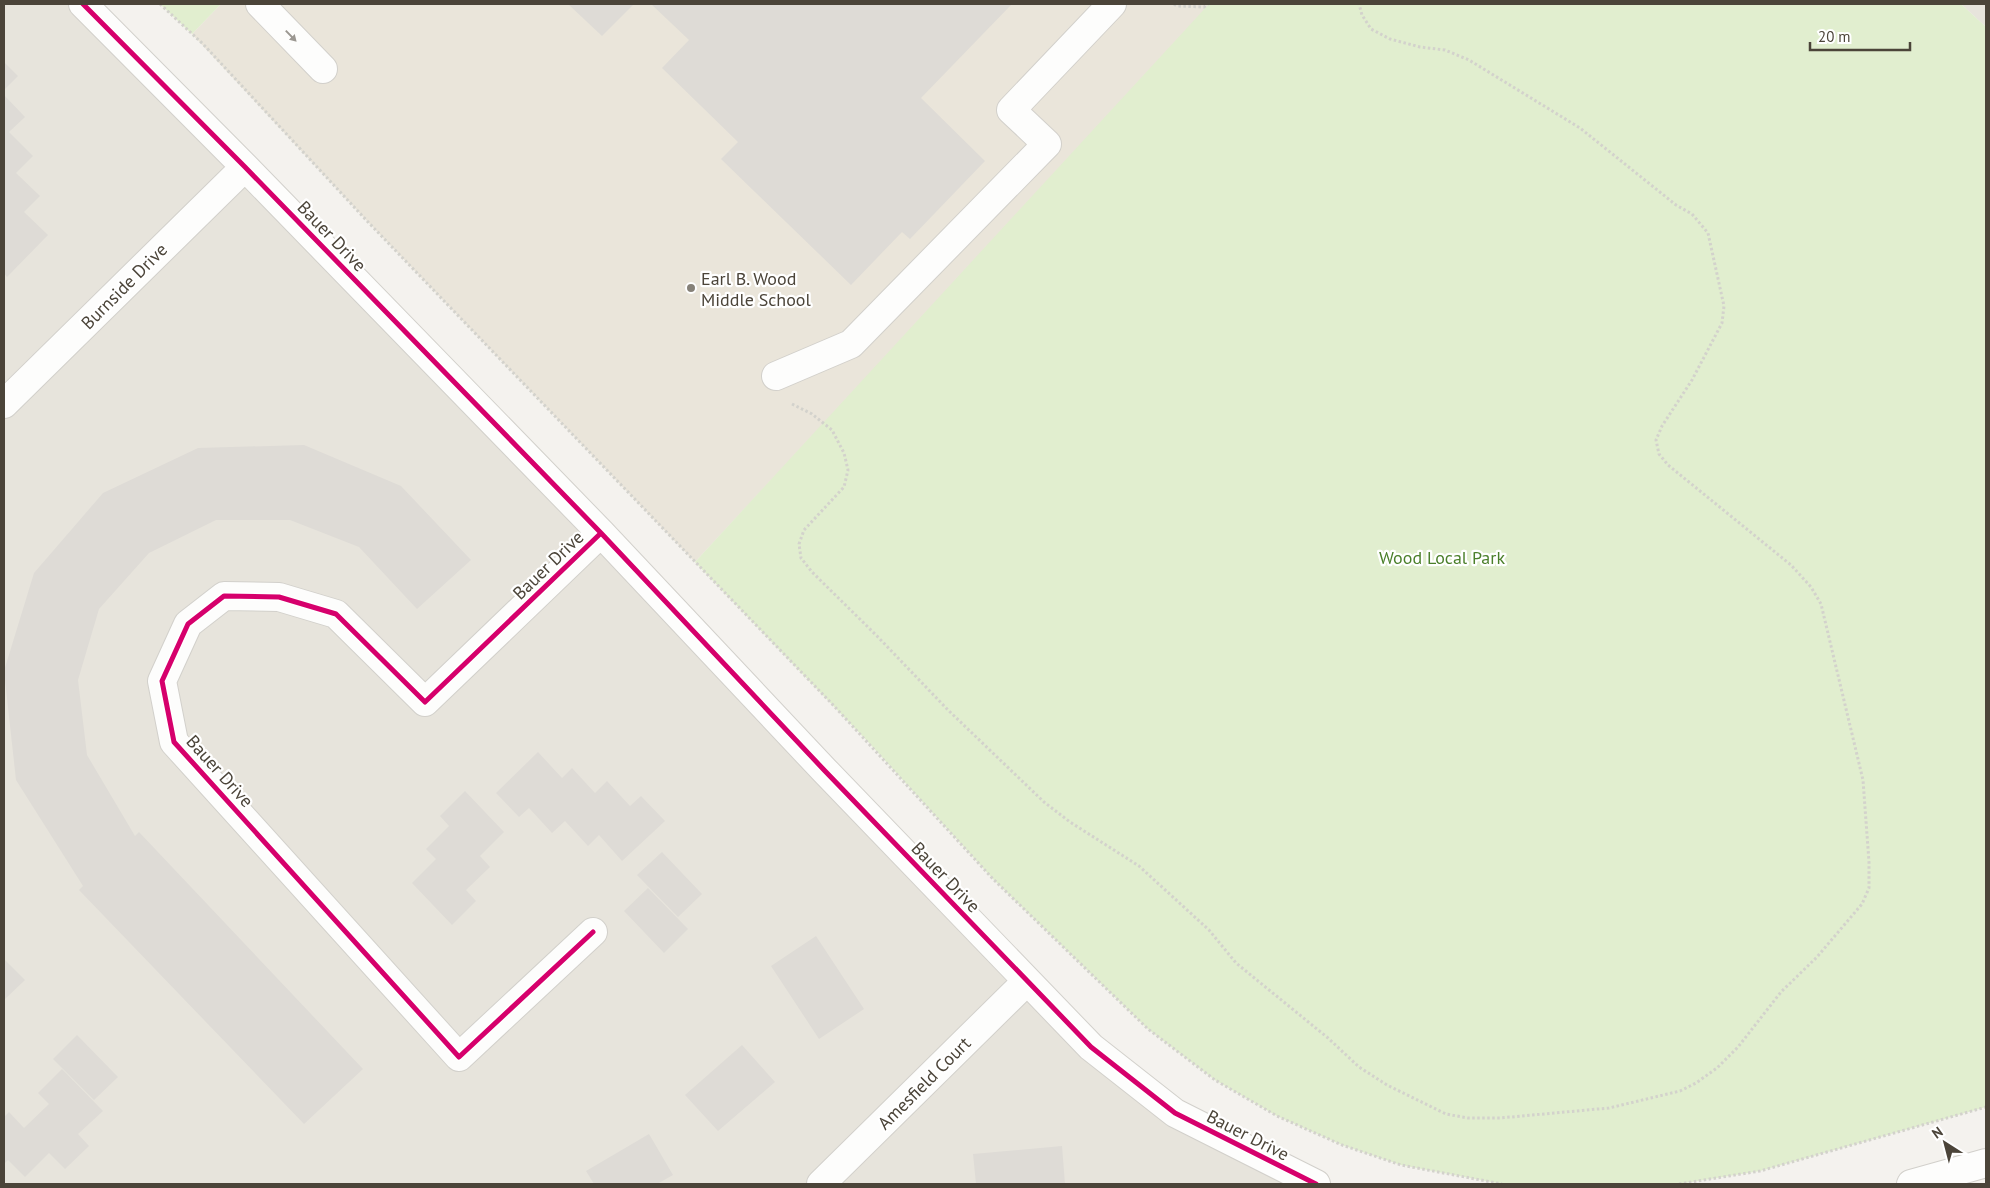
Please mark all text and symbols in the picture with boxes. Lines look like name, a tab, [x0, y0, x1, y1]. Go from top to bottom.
scale bar	[1810, 20, 1910, 52]
text: 20 m	[1818, 27, 1851, 46]
one-way arrow	[285, 30, 297, 42]
street label: Bauer Drive	[293, 196, 371, 276]
street label: Burnside Drive	[76, 238, 172, 334]
place label: Earl B. Wood Middle School	[701, 267, 811, 311]
marker: Earl B. Wood Middle School	[685, 282, 697, 294]
street label: Bauer Drive	[508, 526, 588, 604]
park label: Wood Local Park	[1379, 546, 1505, 569]
street label: Bauer Drive	[181, 730, 259, 812]
street label: Bauer Drive	[907, 837, 985, 917]
street label: Amesfield Court	[873, 1032, 975, 1134]
street label: Bauer Drive	[1203, 1104, 1293, 1166]
north arrow	[1920, 1118, 1970, 1168]
text: N	[1928, 1122, 1946, 1142]

